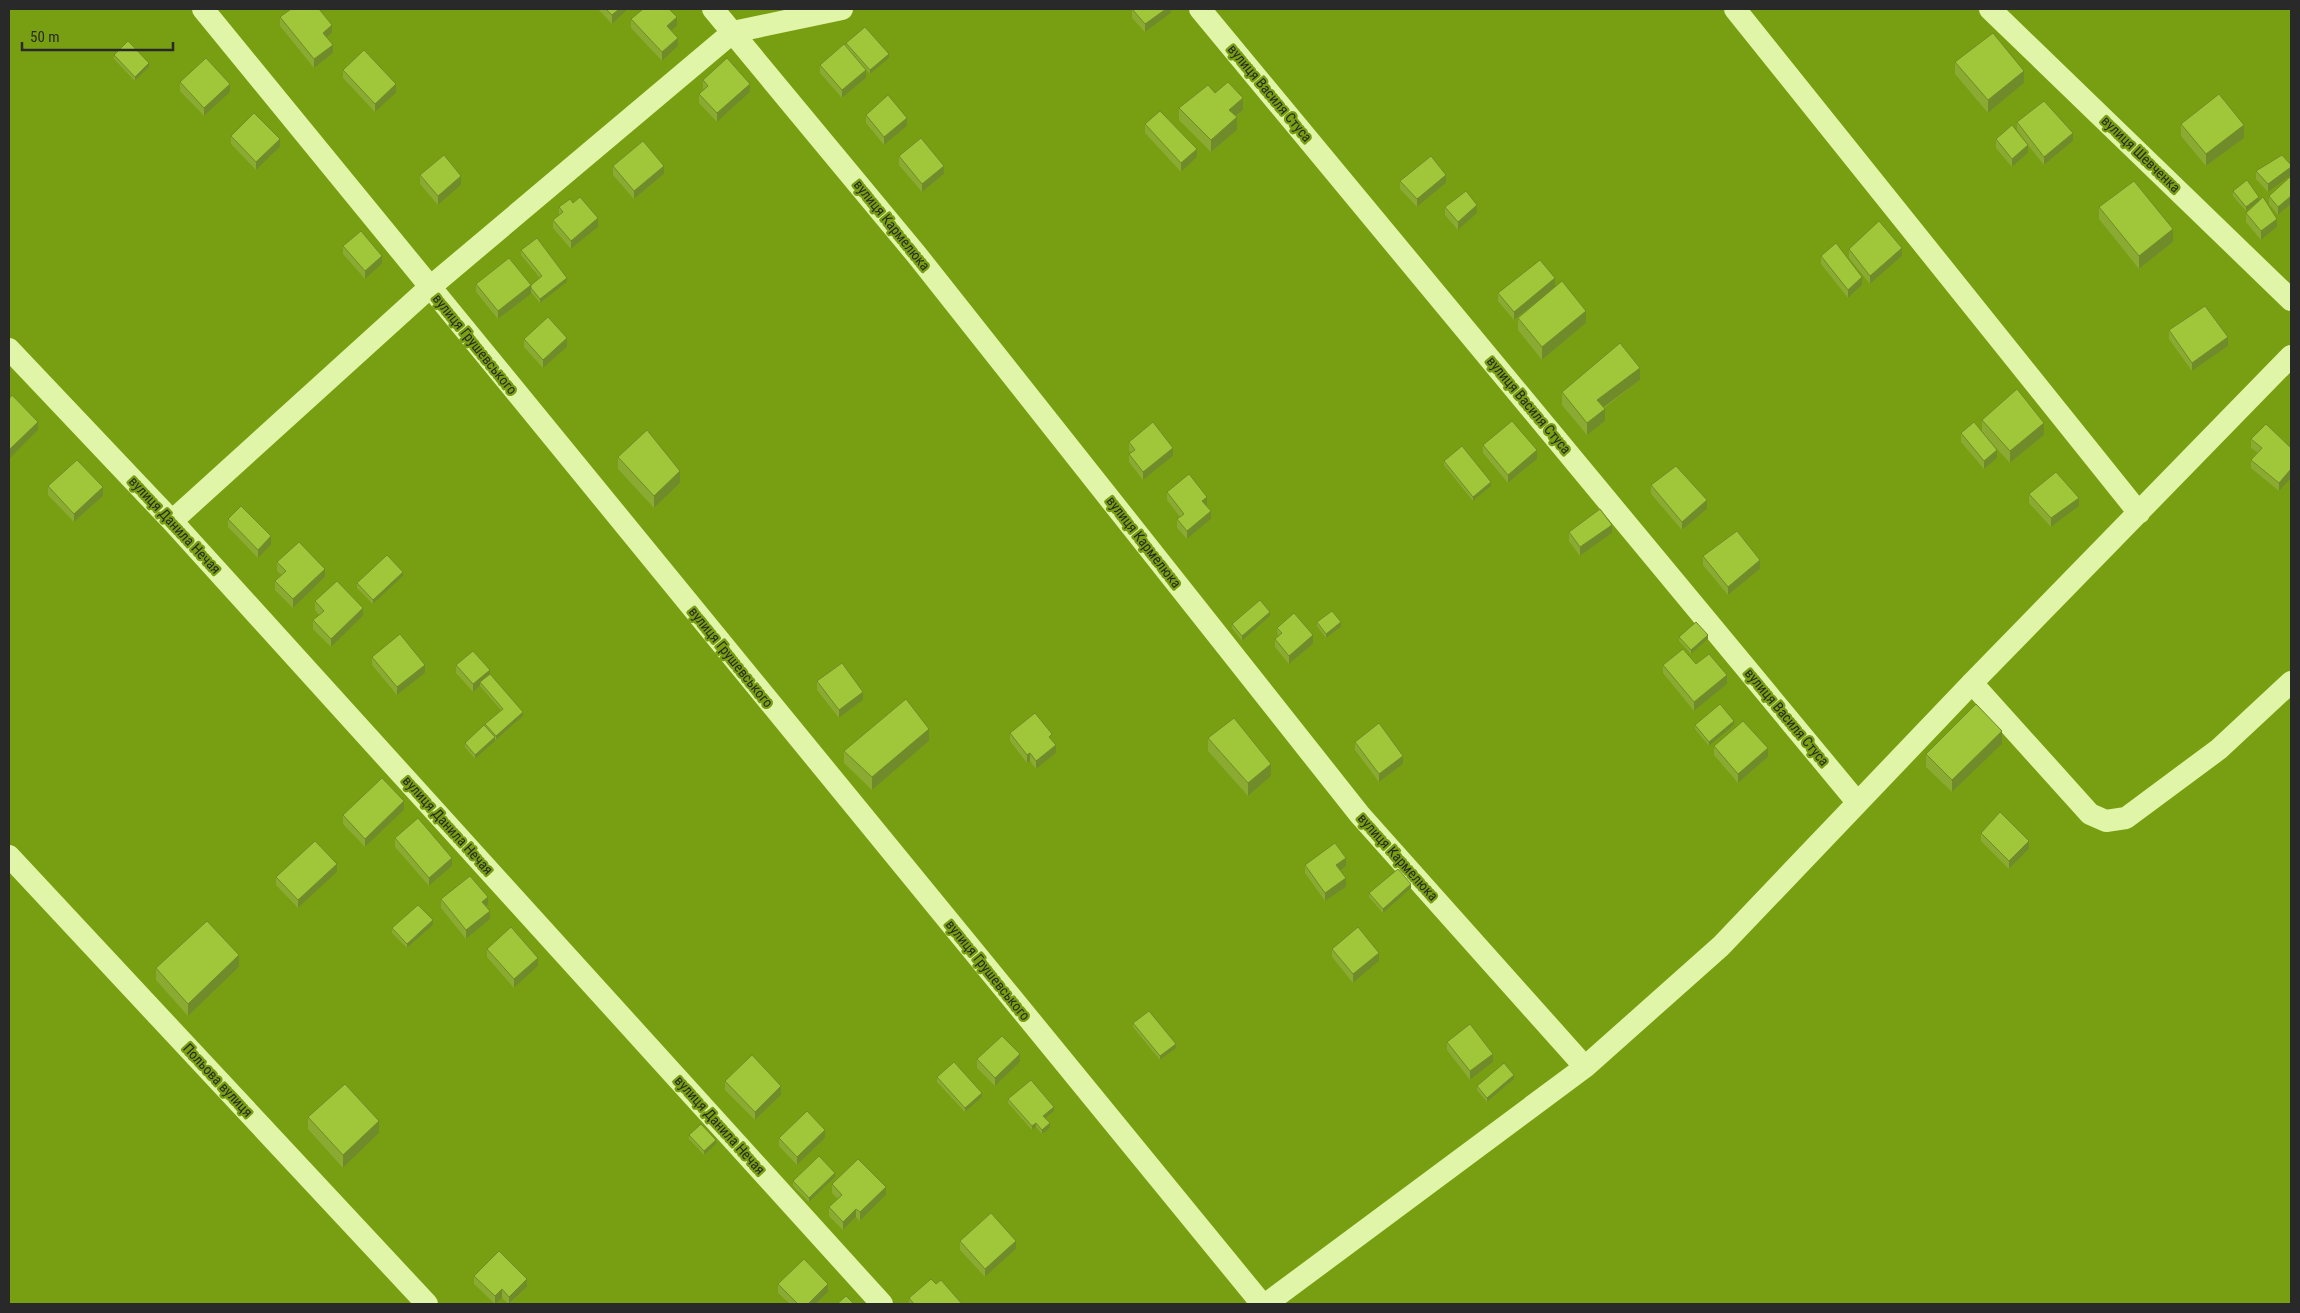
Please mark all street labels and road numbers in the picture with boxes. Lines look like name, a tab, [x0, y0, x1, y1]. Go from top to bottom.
street label: вулиця Василя Стуса	[1225, 41, 1315, 145]
street label: вулиця Шевченка	[2098, 112, 2184, 196]
street label: вулиця Кармелюка	[851, 177, 933, 273]
street label: вулиця Грушевського	[430, 291, 520, 397]
street label: вулиця Василя Стуса	[1484, 353, 1574, 457]
street label: вулиця Данила Нечая	[126, 473, 224, 577]
street label: вулиця Кармелюка	[1103, 493, 1185, 591]
street label: вулиця Грушевського	[686, 604, 776, 710]
street label: вулиця Василя Стуса	[1742, 665, 1832, 769]
street label: вулиця Данила Нечая	[400, 773, 496, 877]
street label: вулиця Кармелюка	[1355, 810, 1441, 904]
street label: вулиця Грушевського	[943, 917, 1033, 1023]
street label: Польова вулиця	[180, 1040, 256, 1120]
street label: вулиця Данила Нечая	[672, 1073, 768, 1177]

